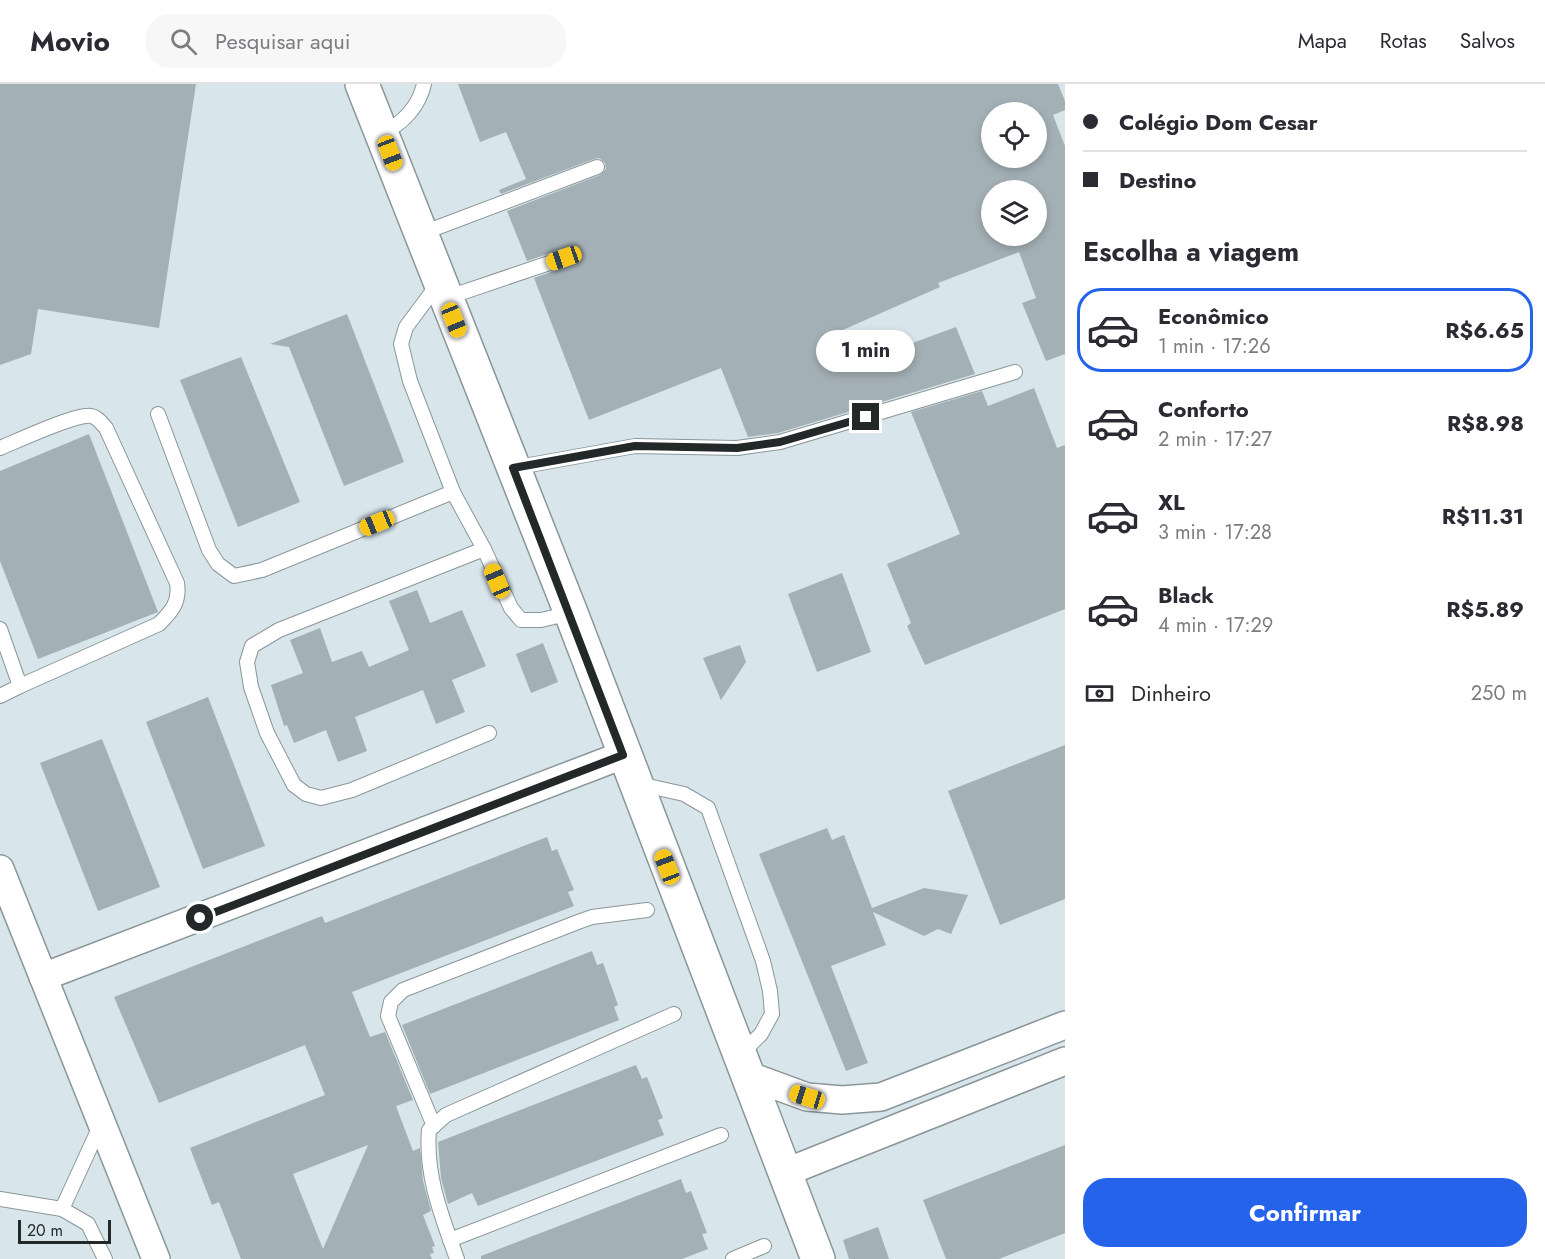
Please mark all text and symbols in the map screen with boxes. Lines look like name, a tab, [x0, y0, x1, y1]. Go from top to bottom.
search box	[146, 14, 566, 68]
text: Movio	[30, 21, 110, 62]
icon: search	[167, 25, 200, 58]
text: Pesquisar aqui	[215, 25, 350, 57]
text: Mapa	[1298, 26, 1347, 56]
text: Rotas	[1380, 26, 1427, 56]
text: Salvos	[1460, 26, 1515, 56]
map controls	[981, 102, 1047, 246]
button: locate	[981, 102, 1047, 168]
text: Colégio Dom Cesar	[1119, 106, 1318, 138]
car	[375, 133, 405, 173]
text: Destino	[1119, 164, 1196, 196]
button: layers	[981, 180, 1047, 246]
text: Escolha a viagem	[1083, 232, 1299, 271]
car	[544, 244, 584, 272]
car	[439, 300, 469, 340]
text: Econômico	[1158, 300, 1269, 332]
icon: car	[1086, 303, 1140, 357]
text: R$6.65	[1445, 314, 1524, 346]
callout: 1 min	[816, 330, 916, 372]
text: 1 min · 17:26	[1158, 332, 1271, 361]
text: 1 min	[841, 336, 890, 365]
text: Conforto	[1158, 393, 1249, 425]
icon: car	[1086, 396, 1140, 450]
route end	[852, 403, 879, 430]
text: R$8.98	[1447, 407, 1524, 439]
text: 2 min · 17:27	[1158, 425, 1272, 454]
text: XL	[1158, 486, 1185, 518]
icon: car	[1086, 489, 1140, 543]
text: R$11.31	[1442, 500, 1524, 532]
car	[357, 508, 397, 538]
text: 3 min · 17:28	[1158, 518, 1272, 547]
car	[482, 561, 512, 601]
text: Black	[1158, 579, 1214, 611]
icon: car	[1086, 582, 1140, 636]
text: R$5.89	[1446, 593, 1524, 625]
text: 4 min · 17:29	[1158, 611, 1273, 640]
icon: cash	[1083, 677, 1116, 710]
text: Dinheiro	[1131, 677, 1211, 709]
text: 250 m	[1471, 679, 1527, 708]
car	[652, 847, 682, 887]
route start	[186, 904, 213, 931]
car	[787, 1083, 827, 1111]
button: Confirmar	[1083, 1178, 1527, 1247]
scale bar	[18, 1217, 111, 1244]
text: 20 m	[27, 1219, 63, 1242]

